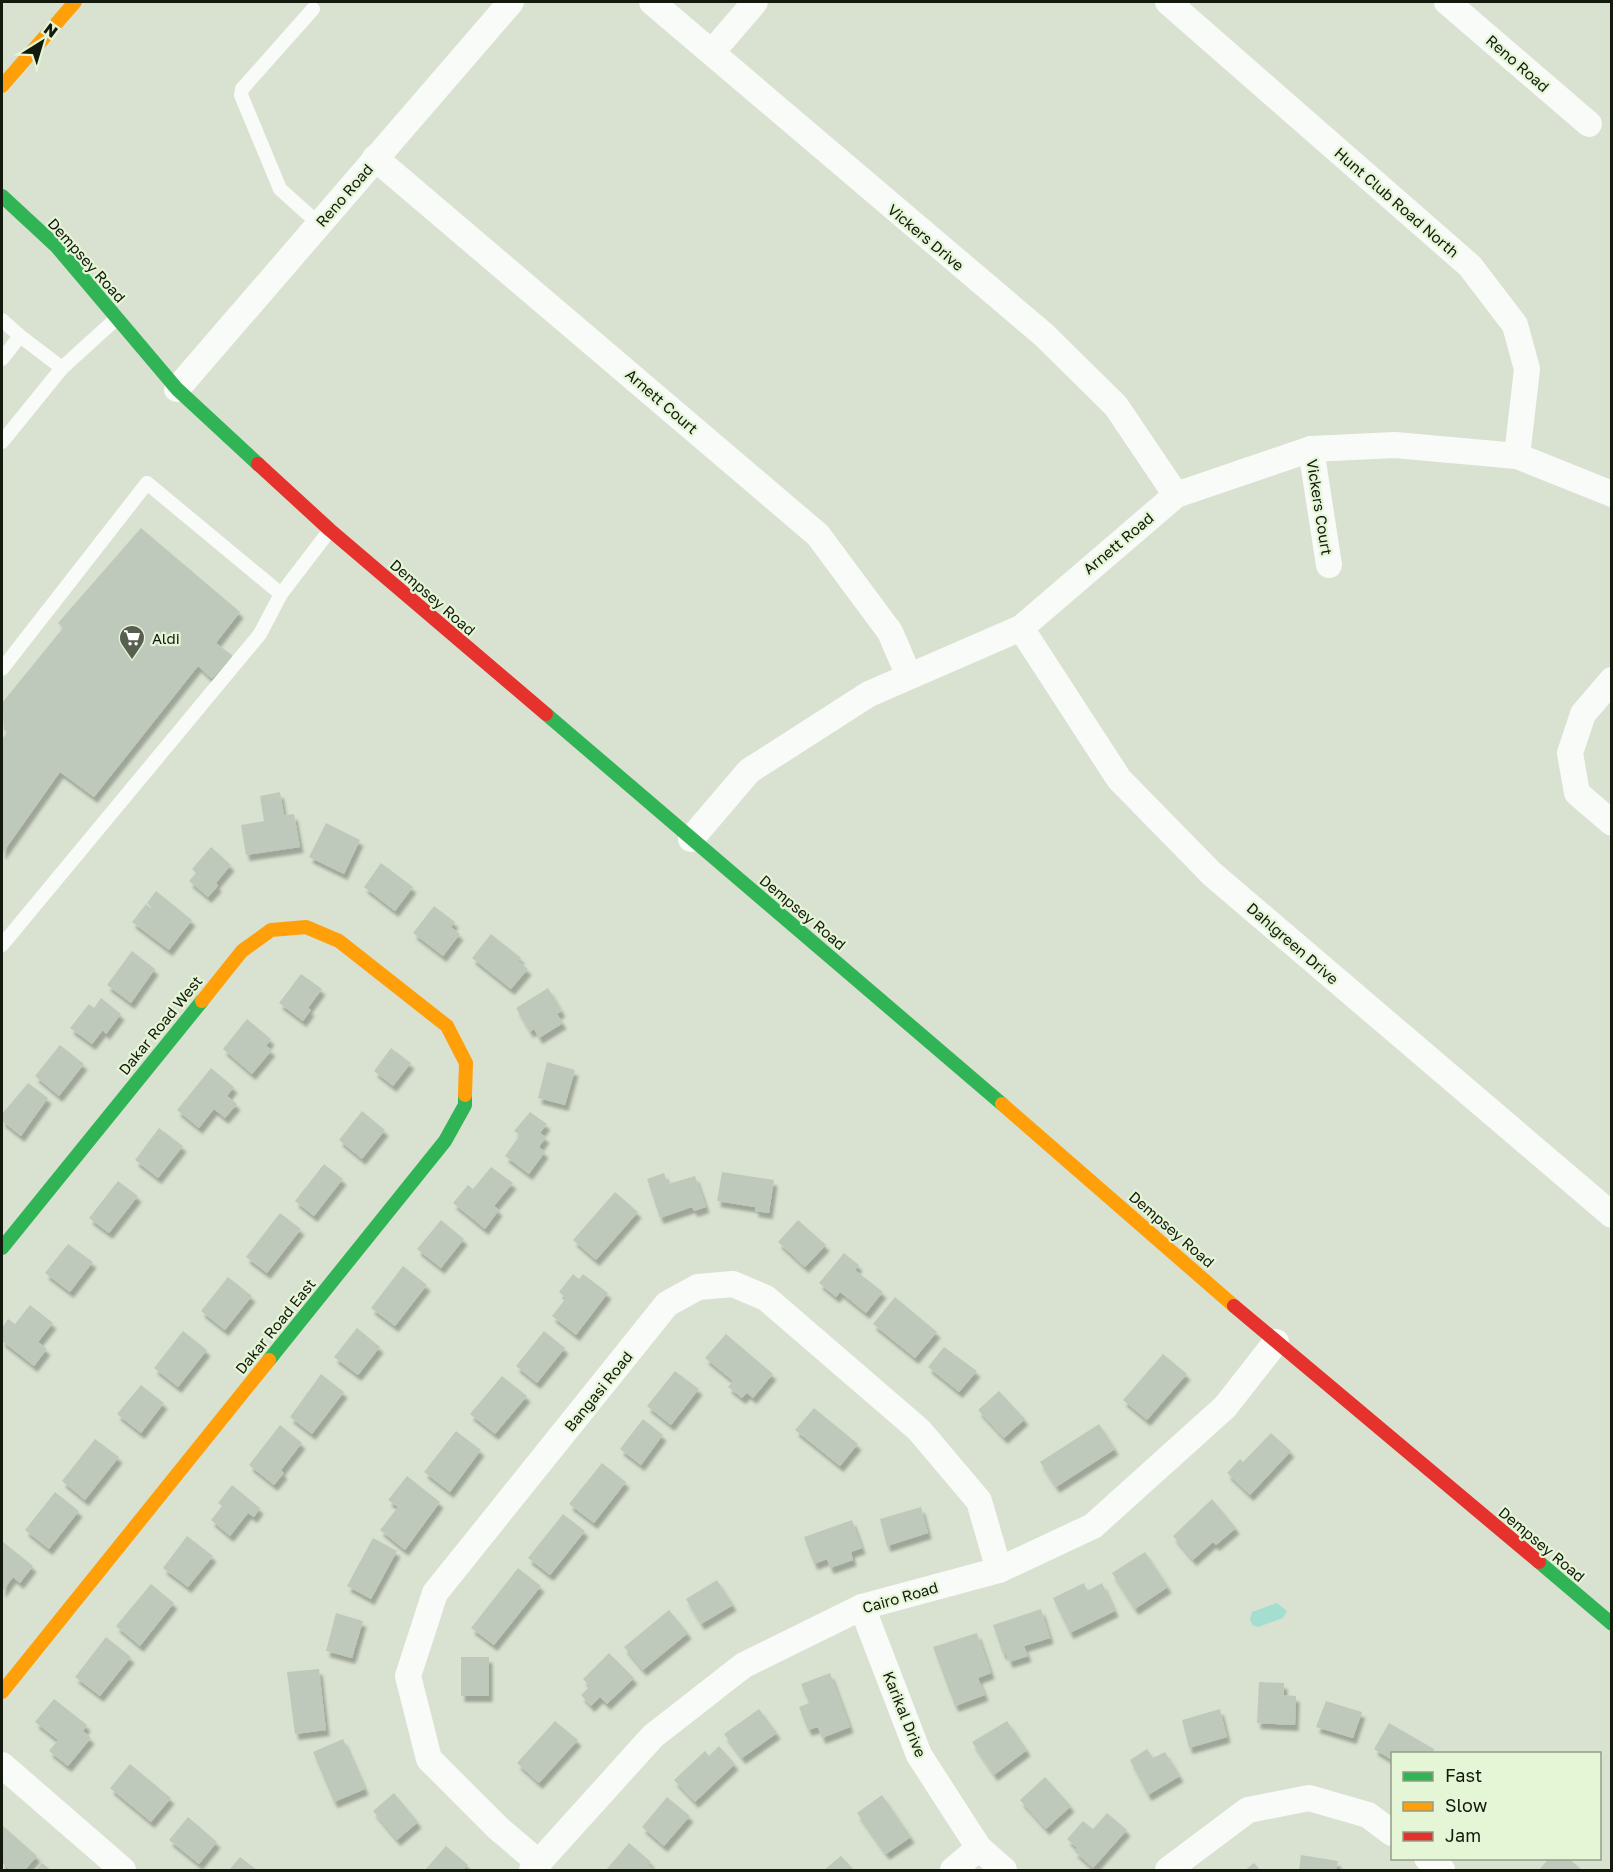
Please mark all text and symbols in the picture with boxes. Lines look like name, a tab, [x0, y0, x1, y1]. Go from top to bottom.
north arrow	[12, 12, 72, 72]
text: N	[40, 18, 62, 42]
street label: Reno Road	[1483, 31, 1553, 95]
street label: Hunt Club Road North	[1331, 143, 1463, 261]
street label: Reno Road	[312, 160, 376, 230]
street label: Vickers Drive	[884, 200, 968, 274]
street label: Dempsey Road	[45, 214, 129, 306]
street label: Arnett Court	[622, 365, 702, 437]
street label: Vickers Court	[1304, 458, 1336, 556]
street label: Arnett Road	[1079, 508, 1157, 578]
street label: Dempsey Road	[387, 555, 479, 639]
supermarket icon: Aldi	[117, 623, 147, 661]
place label: Aldi	[152, 629, 180, 647]
street label: Dempsey Road	[756, 871, 850, 953]
street label: Dahlgreen Drive	[1244, 898, 1343, 988]
street label: Dakar Road West	[115, 972, 205, 1078]
street label: Dempsey Road	[1126, 1187, 1218, 1271]
street label: Dakar Road East	[231, 1275, 319, 1377]
street label: Bangasi Road	[560, 1347, 636, 1435]
street label: Dempsey Road	[1495, 1503, 1589, 1585]
street label: Cairo Road	[860, 1578, 940, 1616]
street label: Karikal Drive	[880, 1668, 931, 1760]
legend	[1391, 1752, 1601, 1860]
text: Fast	[1445, 1764, 1482, 1786]
text: Slow	[1445, 1794, 1488, 1816]
text: Jam	[1445, 1824, 1481, 1846]

